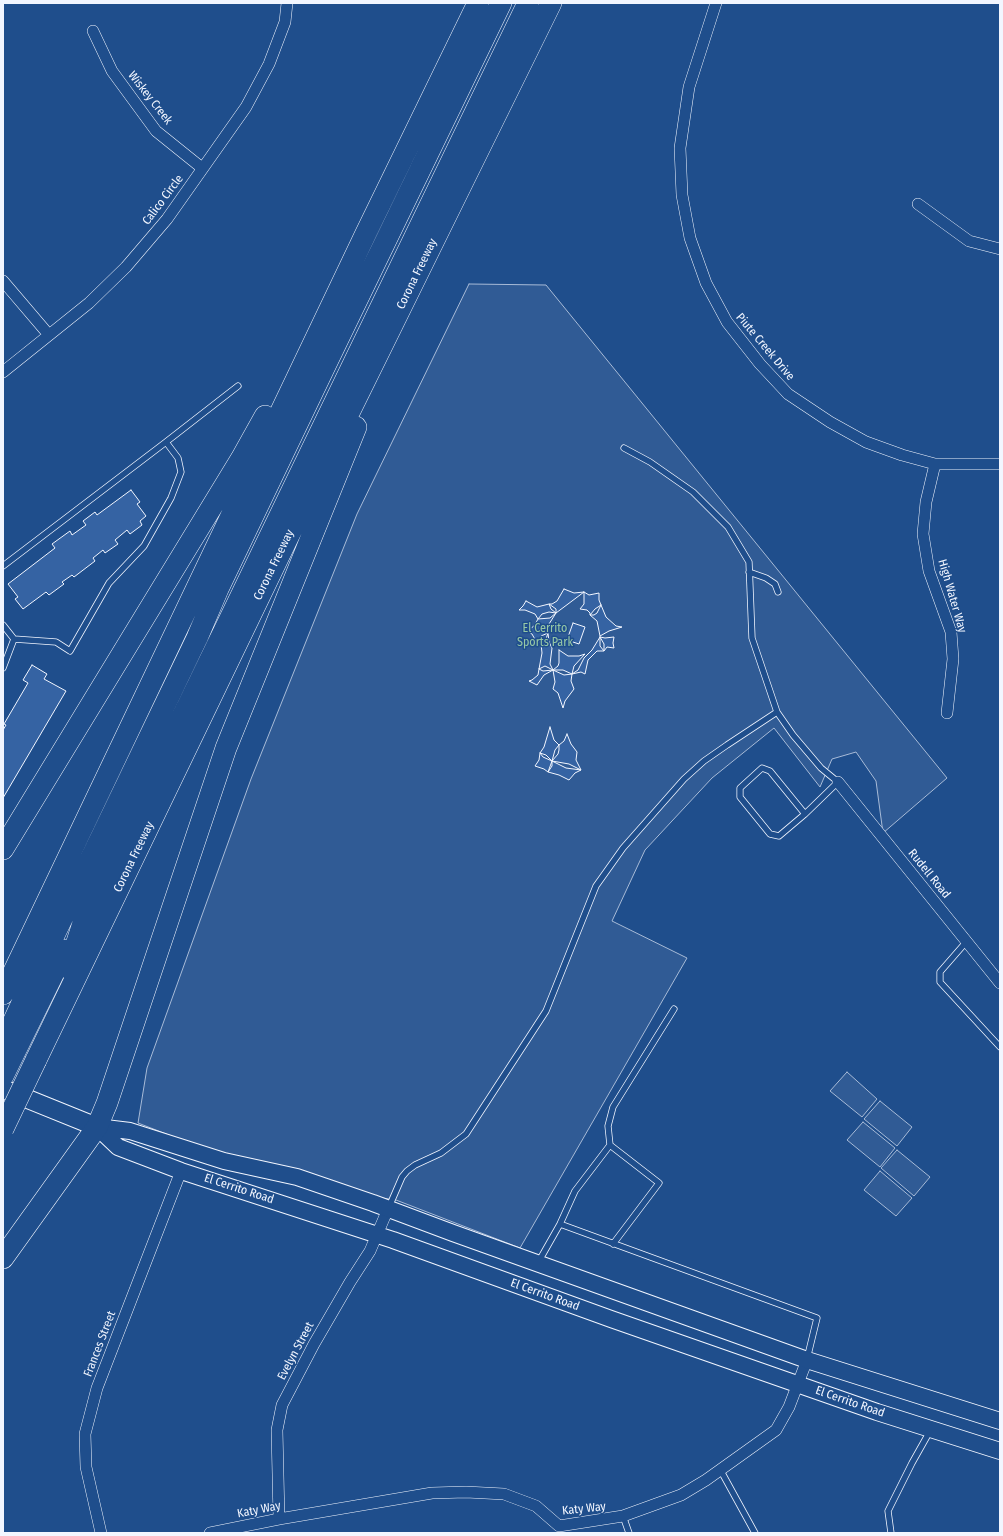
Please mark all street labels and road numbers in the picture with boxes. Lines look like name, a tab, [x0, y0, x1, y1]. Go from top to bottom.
street label: Wiskey Creek	[125, 68, 175, 128]
street label: Calico Circle	[139, 172, 187, 228]
street label: Corona Freeway	[394, 236, 440, 312]
street label: Piute Creek Drive	[733, 310, 797, 384]
street label: Corona Freeway	[251, 527, 297, 603]
street label: High Water Way	[935, 558, 969, 634]
street label: Corona Freeway	[111, 819, 157, 895]
street label: Rudell Road	[905, 846, 953, 902]
street label: El Cerrito Road	[202, 1171, 276, 1207]
street label: El Cerrito Road	[508, 1276, 582, 1314]
street label: Frances Street	[81, 1309, 119, 1379]
street label: Evelyn Street	[275, 1320, 317, 1382]
street label: El Cerrito Road	[813, 1383, 887, 1421]
street label: Katy Way	[236, 1499, 282, 1521]
street label: Katy Way	[561, 1500, 607, 1518]

